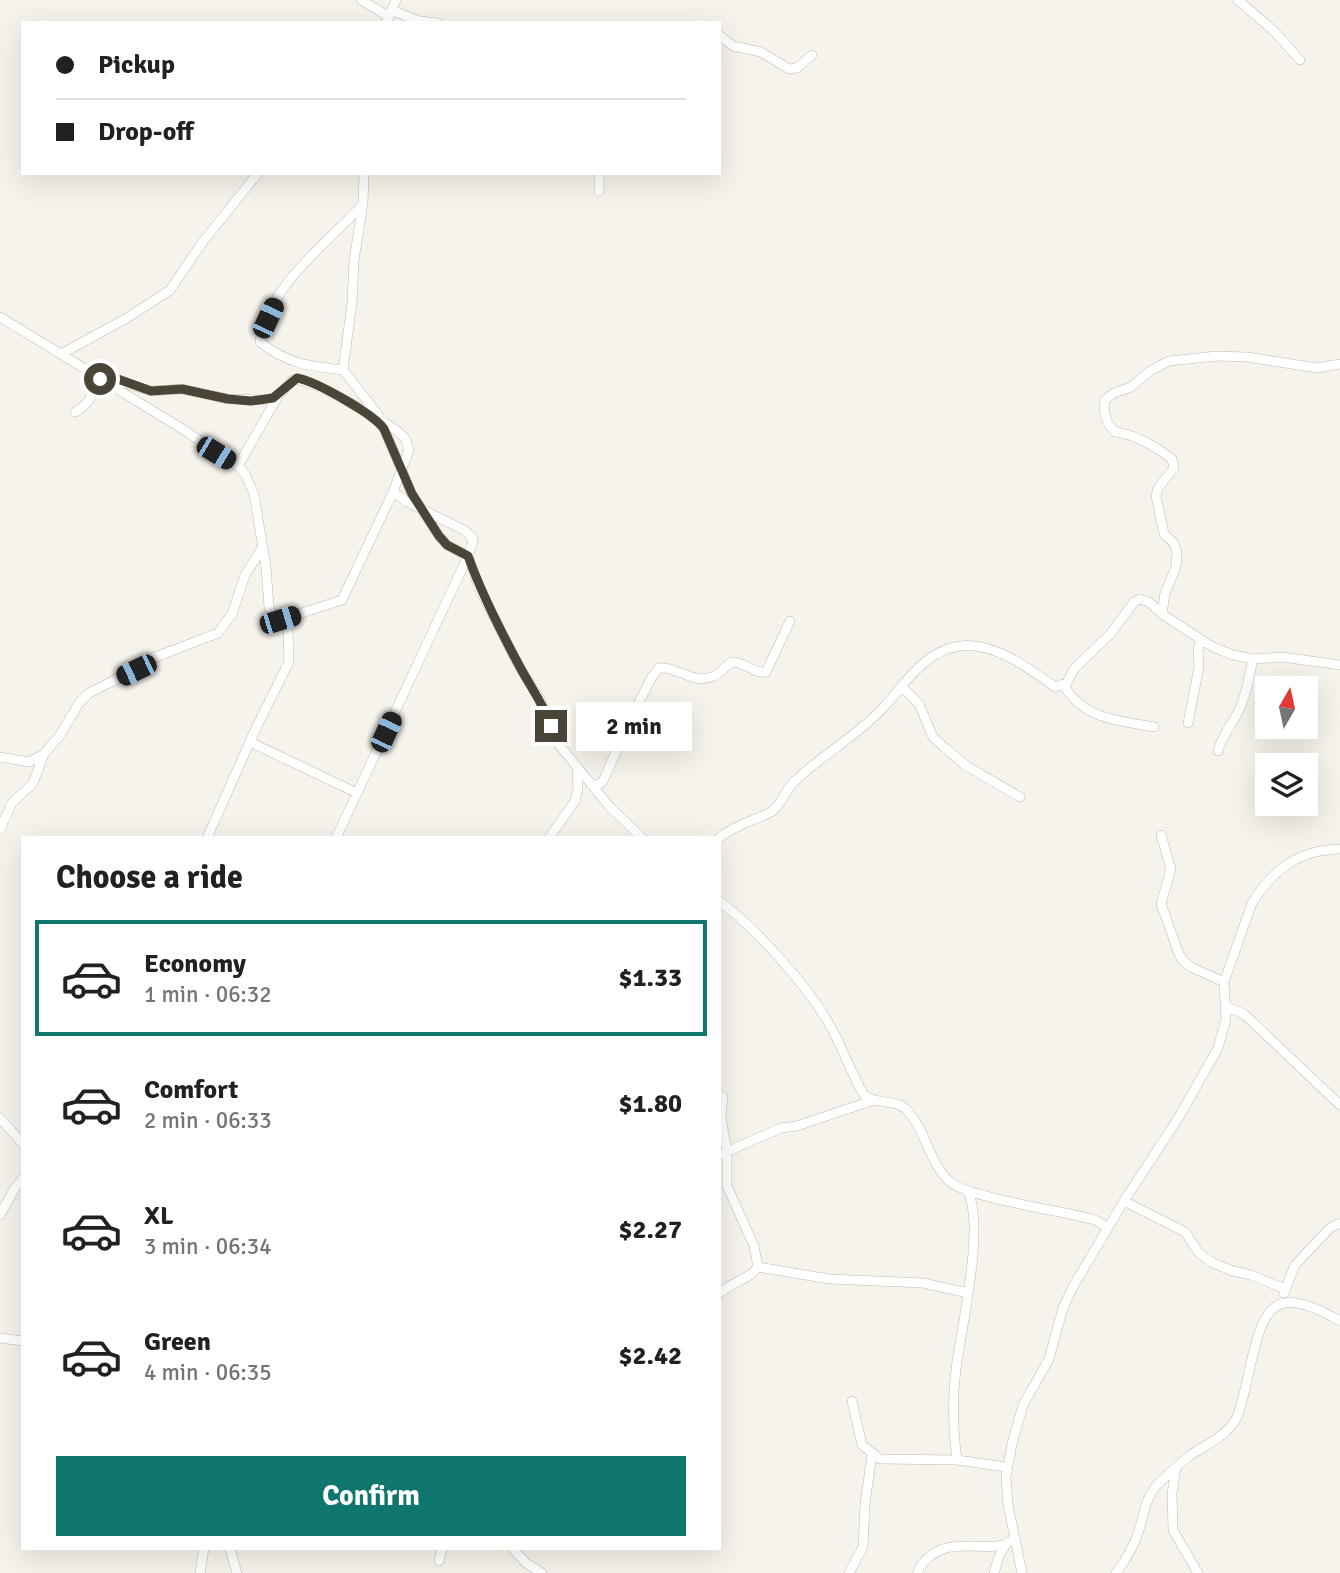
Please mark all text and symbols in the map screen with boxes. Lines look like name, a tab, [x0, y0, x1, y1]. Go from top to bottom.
text: Pickup	[98, 49, 175, 81]
text: Drop-off	[98, 116, 194, 148]
car	[250, 295, 287, 341]
route start	[84, 363, 116, 395]
car	[193, 433, 240, 473]
car	[257, 604, 304, 636]
car	[113, 651, 160, 689]
north arrow	[1255, 676, 1318, 738]
map controls	[1255, 676, 1318, 816]
callout: 2 min	[576, 702, 691, 750]
car	[368, 709, 405, 755]
route end	[535, 710, 567, 742]
text: 2 min	[606, 712, 662, 741]
button: layers	[1255, 753, 1318, 816]
text: Choose a ride	[56, 858, 243, 897]
icon: car	[60, 947, 123, 1010]
text: Economy	[144, 948, 246, 980]
text: $1.33	[618, 962, 682, 994]
text: 1 min · 06:32	[144, 980, 272, 1009]
icon: car	[60, 1073, 123, 1136]
text: Comfort	[144, 1074, 238, 1106]
text: $1.80	[618, 1088, 682, 1120]
text: 2 min · 06:33	[144, 1106, 272, 1135]
icon: car	[60, 1199, 123, 1262]
text: XL	[144, 1200, 174, 1232]
text: $2.27	[618, 1214, 682, 1246]
text: 3 min · 06:34	[144, 1232, 272, 1261]
icon: car	[60, 1325, 123, 1388]
text: Green	[144, 1326, 211, 1358]
text: $2.42	[618, 1340, 682, 1372]
text: 4 min · 06:35	[144, 1358, 272, 1387]
button: Confirm	[56, 1456, 686, 1536]

